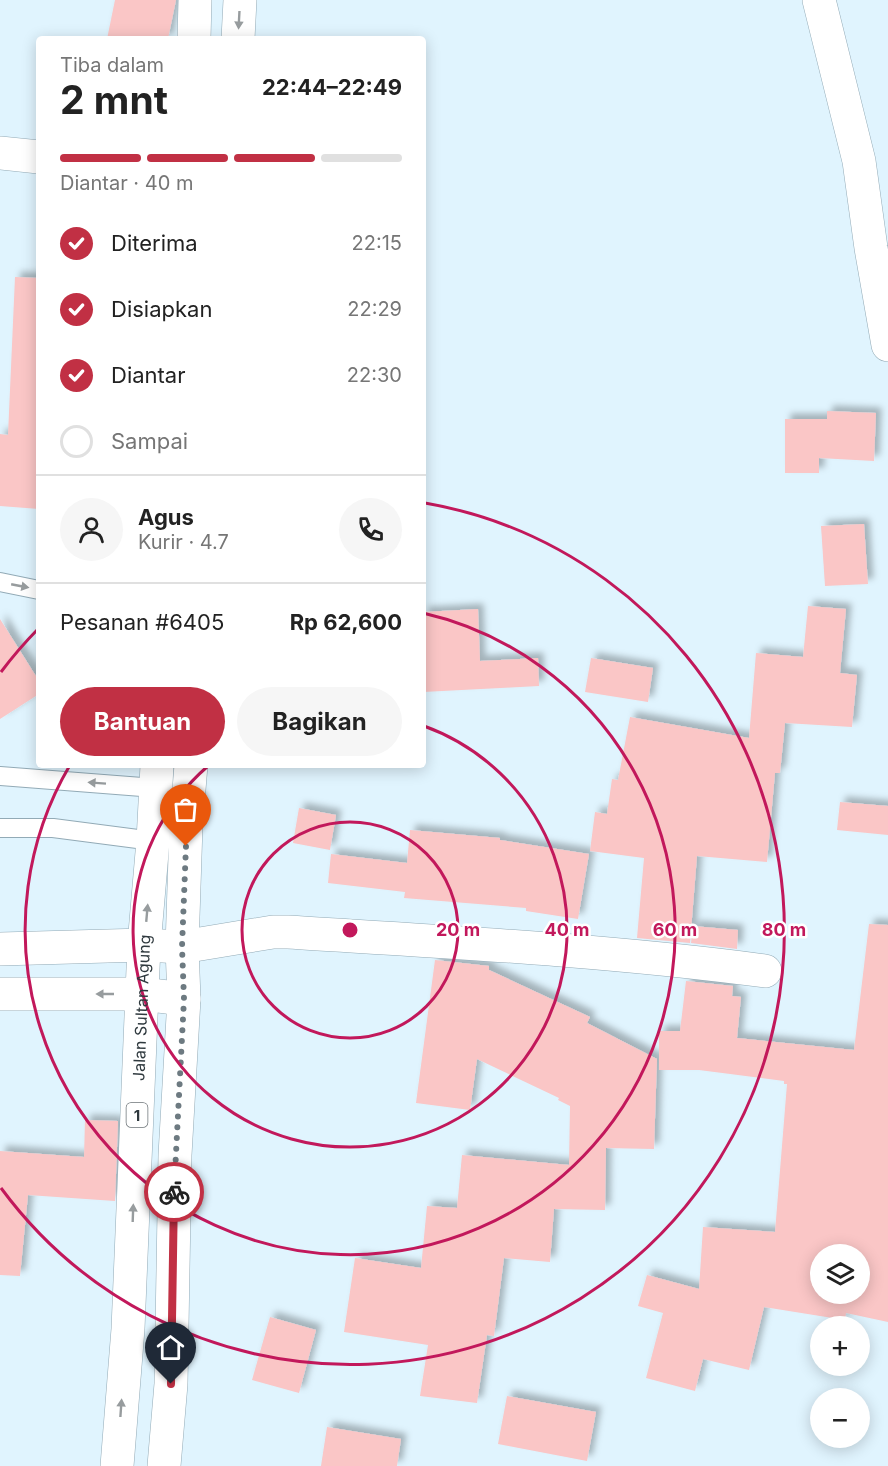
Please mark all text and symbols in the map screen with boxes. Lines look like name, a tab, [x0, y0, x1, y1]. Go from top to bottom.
one-way arrow	[234, 10, 244, 29]
text: Tiba dalam	[60, 53, 164, 77]
text: 22:44–22:49	[262, 74, 402, 100]
text: 2 mnt	[60, 76, 168, 123]
text: Diantar · 40 m	[60, 171, 193, 195]
icon: check	[60, 227, 93, 260]
text: Diterima	[111, 230, 198, 256]
text: 22:15	[352, 231, 402, 255]
icon: check	[60, 293, 93, 326]
text: Disiapkan	[111, 296, 212, 322]
text: 22:29	[347, 297, 402, 321]
icon: check	[60, 359, 93, 392]
text: Diantar	[111, 362, 186, 388]
text: 22:30	[347, 363, 402, 387]
text: Sampai	[111, 428, 188, 454]
button: person	[60, 498, 123, 561]
button: phone	[339, 498, 402, 561]
text: Agus	[138, 504, 194, 530]
text: Kurir · 4.7	[138, 530, 229, 554]
one-way arrow	[10, 582, 29, 591]
text: Pesanan #6405	[60, 609, 224, 635]
text: Rp 62,600	[290, 609, 402, 635]
button: Bantuan	[60, 687, 225, 756]
button: Bagikan	[237, 687, 402, 756]
one-way arrow	[87, 779, 106, 788]
pin	[160, 784, 211, 846]
icon: bag	[169, 793, 202, 826]
one-way arrow	[142, 904, 152, 923]
text: 20 m	[436, 919, 480, 940]
text: 40 m	[545, 919, 590, 940]
text: 60 m	[653, 919, 697, 940]
text: 80 m	[762, 919, 806, 940]
centre of rings	[340, 920, 360, 940]
street label: Jalan Sultan Agung	[128, 934, 155, 1081]
one-way arrow	[95, 989, 114, 999]
road number: 1	[126, 1103, 148, 1127]
courier	[144, 1162, 204, 1222]
icon: bike	[158, 1176, 191, 1209]
one-way arrow	[128, 1204, 137, 1223]
map controls	[810, 1244, 870, 1448]
button: layers	[810, 1244, 870, 1304]
button: +	[810, 1316, 870, 1376]
pin	[145, 1322, 196, 1384]
icon: home	[154, 1331, 187, 1364]
button: −	[810, 1388, 870, 1448]
one-way arrow	[117, 1398, 126, 1417]

